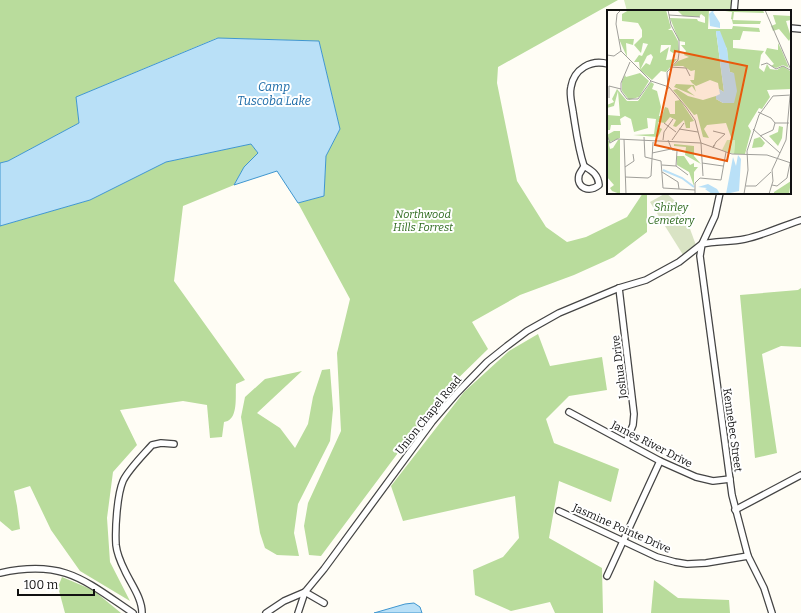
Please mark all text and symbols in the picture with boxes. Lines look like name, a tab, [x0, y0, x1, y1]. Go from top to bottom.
inset map	[607, 10, 791, 194]
water label: Camp Tuscoba Lake	[237, 80, 311, 108]
park label: Shirley Cemetery	[648, 201, 696, 227]
park label: Northwood Hills Forrest	[393, 208, 453, 234]
street label: Joshua Drive	[609, 334, 630, 401]
street label: Union Chapel Road	[393, 373, 464, 457]
street label: Kennebec Street	[720, 387, 745, 473]
street label: James River Drive	[608, 418, 695, 471]
street label: Jasmine Pointe Drive	[570, 501, 673, 556]
scale bar	[18, 571, 94, 597]
text: 100 m	[24, 578, 59, 592]

